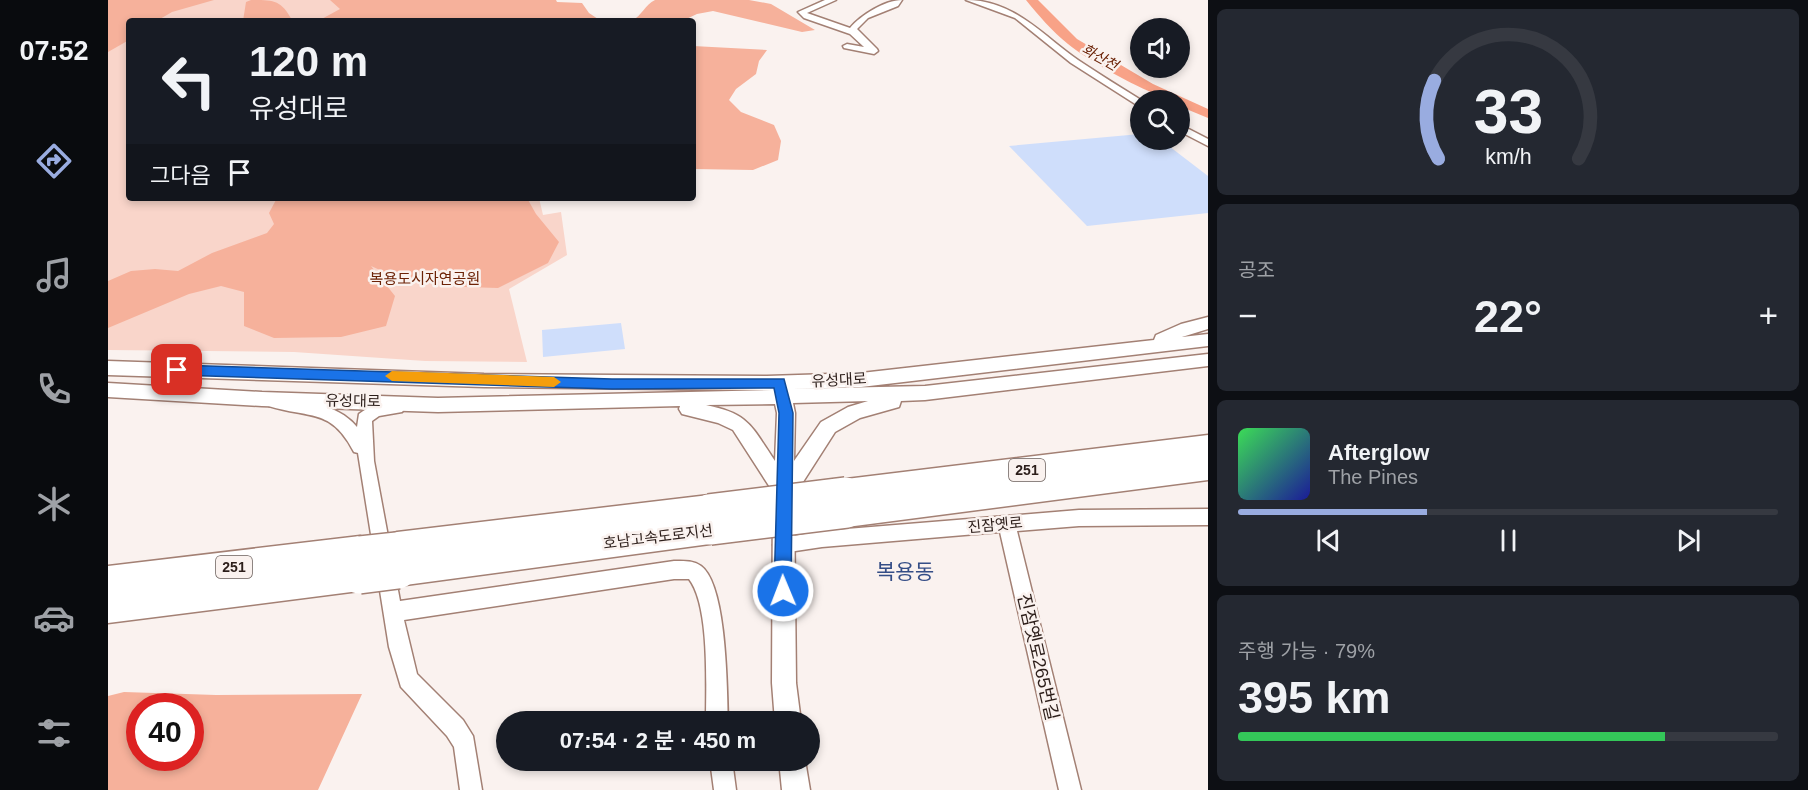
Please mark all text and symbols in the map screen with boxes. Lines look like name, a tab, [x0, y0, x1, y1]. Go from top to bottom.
map controls	[1130, 18, 1190, 150]
button: sound	[1130, 18, 1190, 78]
text: 07:52	[19, 36, 89, 66]
text: 120 m	[249, 38, 368, 85]
water label: 화산천	[1079, 41, 1122, 74]
icon: left	[150, 42, 228, 120]
text: 33	[1473, 77, 1543, 146]
button: search	[1130, 90, 1190, 150]
text: 유성대로	[249, 94, 348, 124]
icon: directions	[33, 140, 75, 182]
text: km/h	[1485, 146, 1531, 170]
icon: arrive	[223, 156, 256, 189]
text: 그다음	[150, 163, 211, 188]
icon: music	[33, 254, 75, 296]
text: 공조	[1238, 259, 1275, 281]
park label: 복용도시자연공원	[370, 270, 480, 287]
text: 22°	[1474, 291, 1542, 342]
text: −	[1238, 297, 1257, 334]
text: +	[1759, 297, 1778, 334]
pin	[151, 344, 202, 395]
icon: arrive	[160, 353, 193, 386]
icon: phone	[33, 368, 75, 410]
street label: 유성대로	[811, 370, 867, 389]
street label: 유성대로	[325, 392, 381, 409]
text: Afterglow	[1328, 440, 1429, 465]
road number: 251	[1009, 459, 1045, 481]
text: The Pines	[1328, 466, 1418, 488]
icon: climate	[33, 483, 75, 525]
street label: 진잠옛로	[967, 514, 1023, 535]
street label: 호남고속도로지선	[602, 521, 714, 552]
icon: previous	[1312, 524, 1345, 557]
icon: pause	[1492, 524, 1525, 557]
icon: next	[1672, 524, 1705, 557]
road number: 251	[216, 556, 252, 578]
position arrow	[751, 559, 815, 623]
district label: 복용동	[876, 560, 934, 583]
street label: 진잠옛로265번길	[1014, 592, 1062, 722]
icon: car	[33, 597, 75, 639]
text: 주행 가능 · 79%	[1238, 640, 1375, 662]
text: 395 km	[1238, 672, 1391, 723]
speed limit sign: 40	[126, 693, 204, 771]
icon: filters	[33, 712, 75, 754]
text: 07:54 · 2 분 · 450 m	[560, 728, 756, 753]

